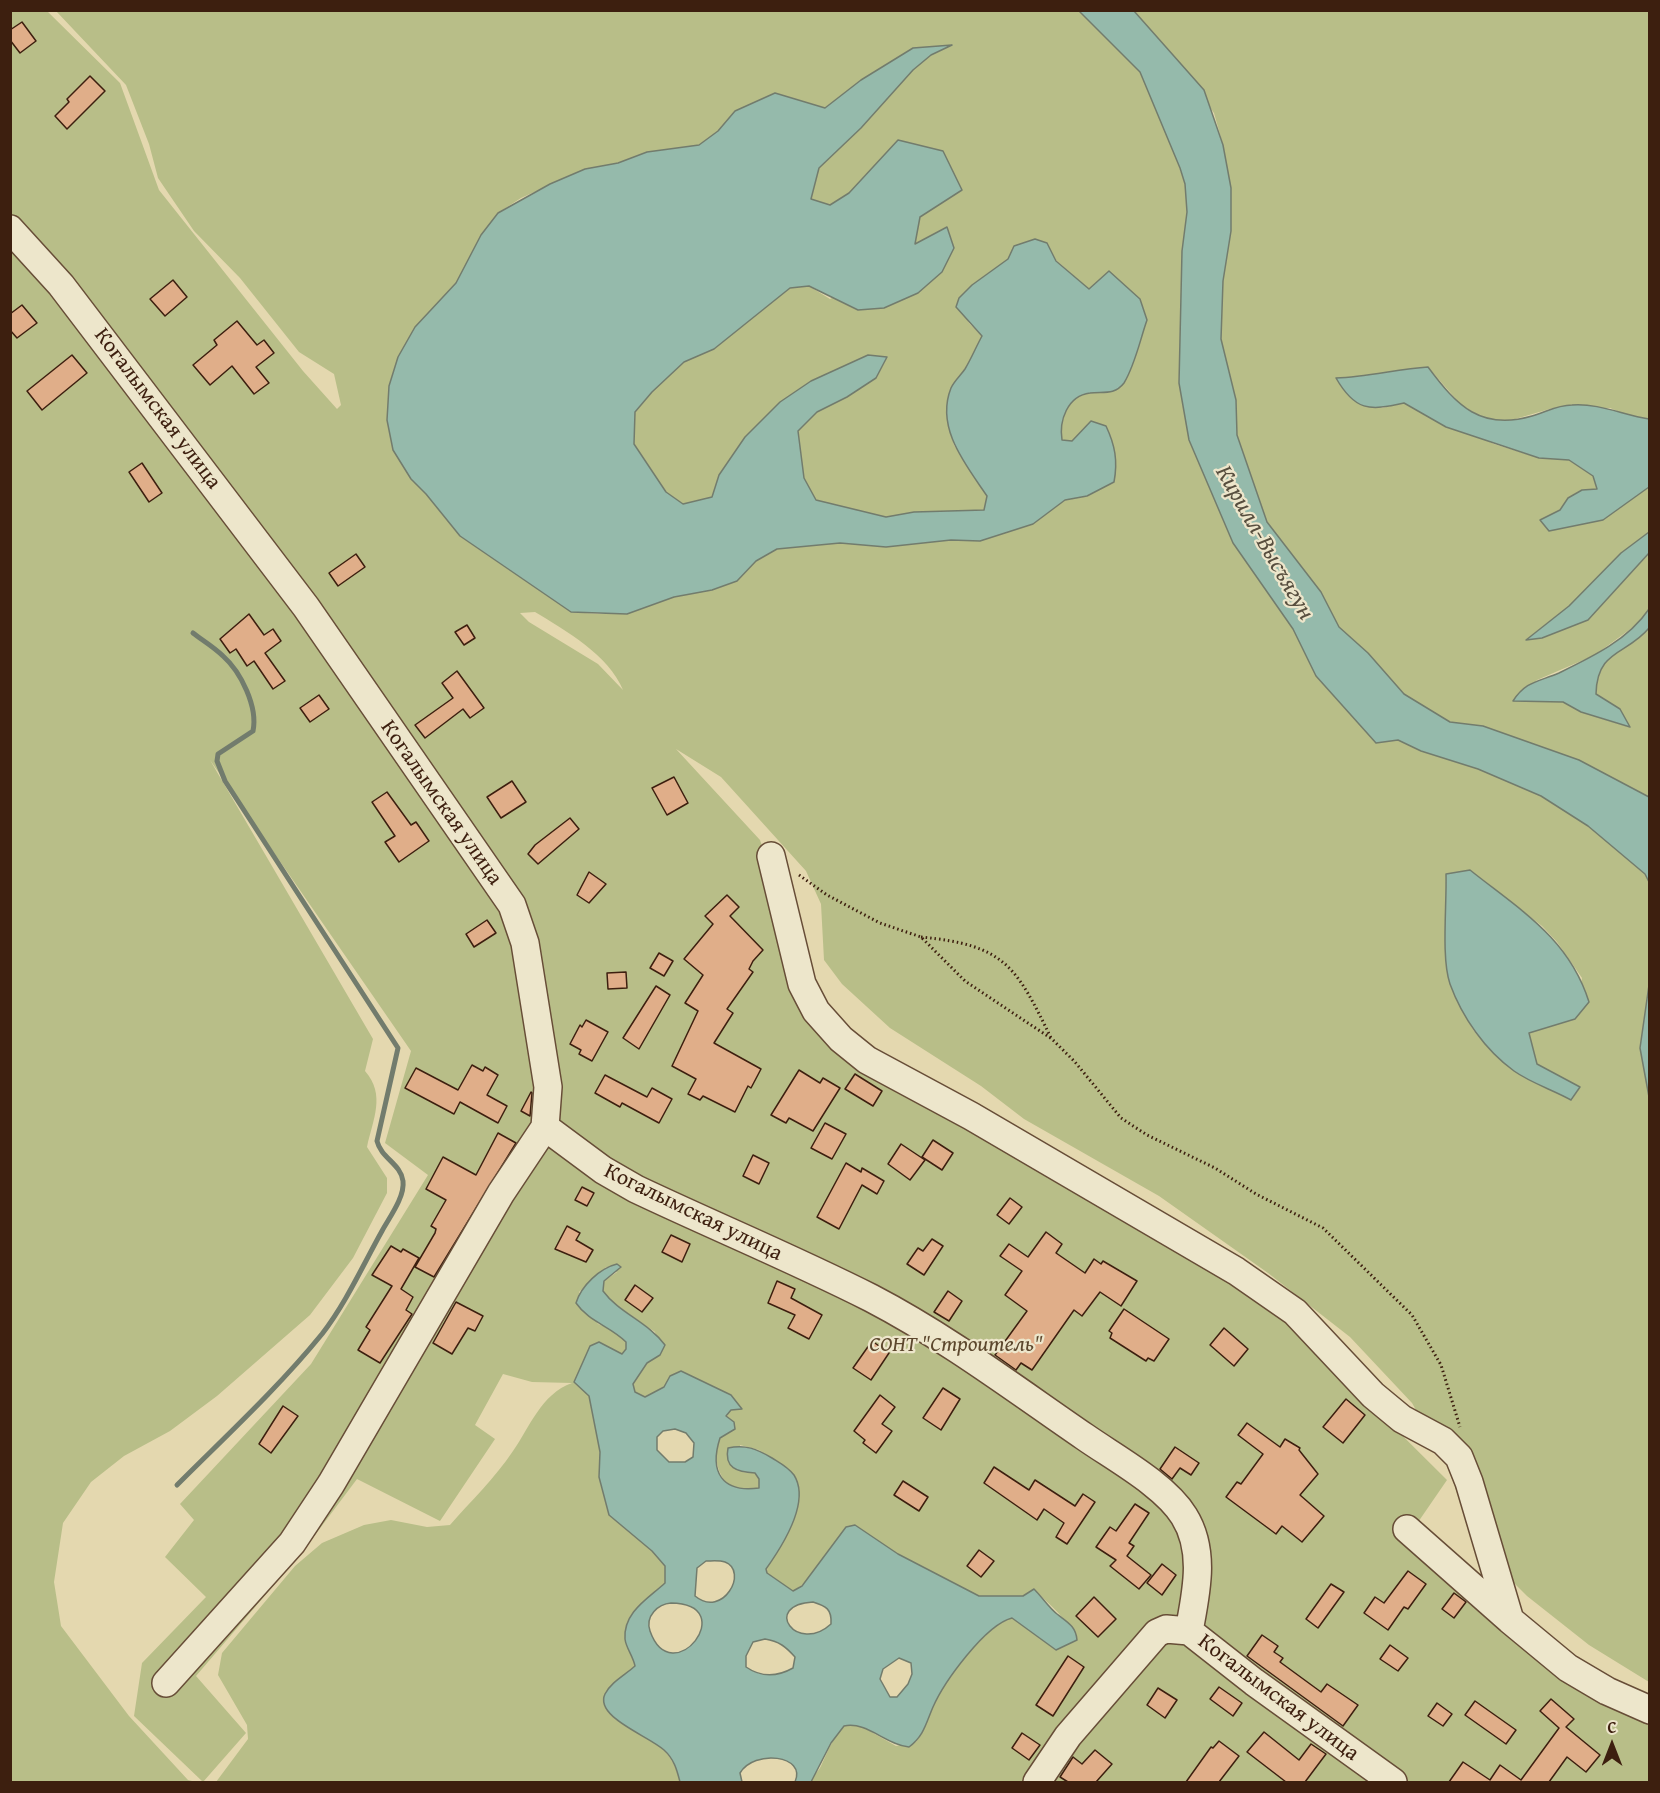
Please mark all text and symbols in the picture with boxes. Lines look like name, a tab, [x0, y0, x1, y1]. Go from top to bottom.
street label: Когалымская улица	[88, 323, 226, 495]
water label: Кирилл-Высъягун	[1208, 461, 1320, 625]
street label: Когалымская улица	[374, 716, 508, 890]
street label: Когалымская улица	[600, 1158, 786, 1268]
park label: СОНТ "Строитель"	[869, 1332, 1043, 1358]
street label: Когалымская улица	[1192, 1629, 1364, 1767]
north arrow	[1582, 1715, 1642, 1775]
text: С	[1607, 1715, 1617, 1739]

